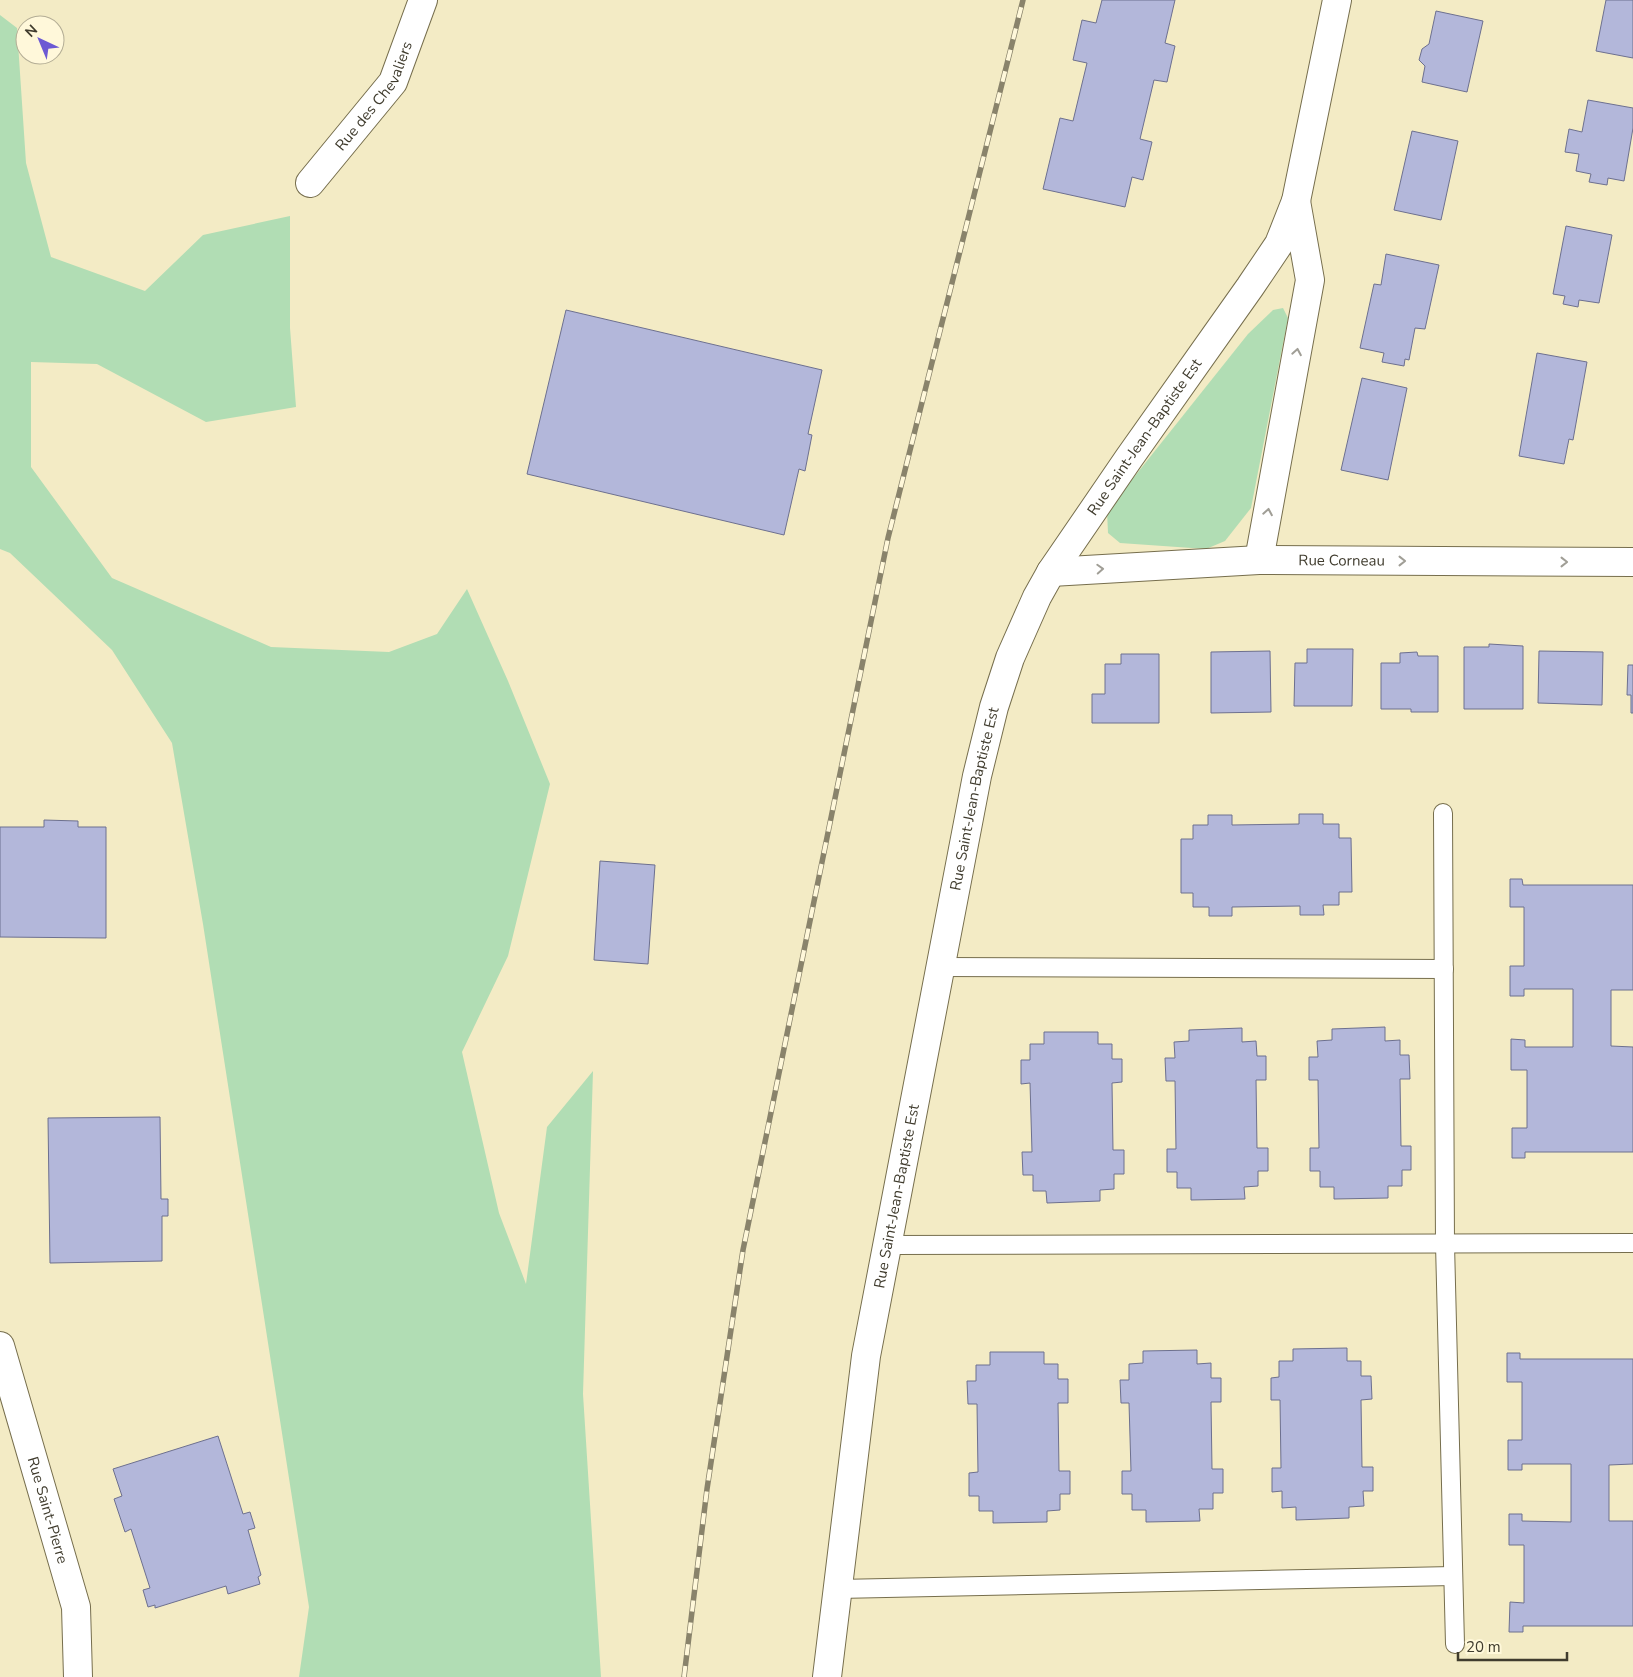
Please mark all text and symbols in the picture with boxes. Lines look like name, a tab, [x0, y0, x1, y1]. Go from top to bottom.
north arrow	[15, 15, 65, 65]
text: N	[21, 21, 42, 41]
street label: Rue des Chevaliers	[331, 39, 417, 155]
one-way arrow	[1291, 348, 1301, 357]
street label: Rue Saint-Jean-Baptiste Est	[1083, 354, 1207, 519]
one-way arrow	[1262, 508, 1272, 516]
street label: Rue Corneau	[1298, 550, 1385, 571]
one-way arrow	[1398, 556, 1406, 566]
one-way arrow	[1561, 557, 1569, 567]
one-way arrow	[1096, 564, 1104, 575]
street label: Rue Saint-Jean-Baptiste Est	[945, 704, 1004, 892]
street label: Rue Saint-Jean-Baptiste Est	[869, 1102, 924, 1290]
street label: Rue Saint-Pierre	[23, 1454, 73, 1566]
scale bar	[1458, 1630, 1567, 1662]
text: 20 m	[1466, 1637, 1501, 1657]

